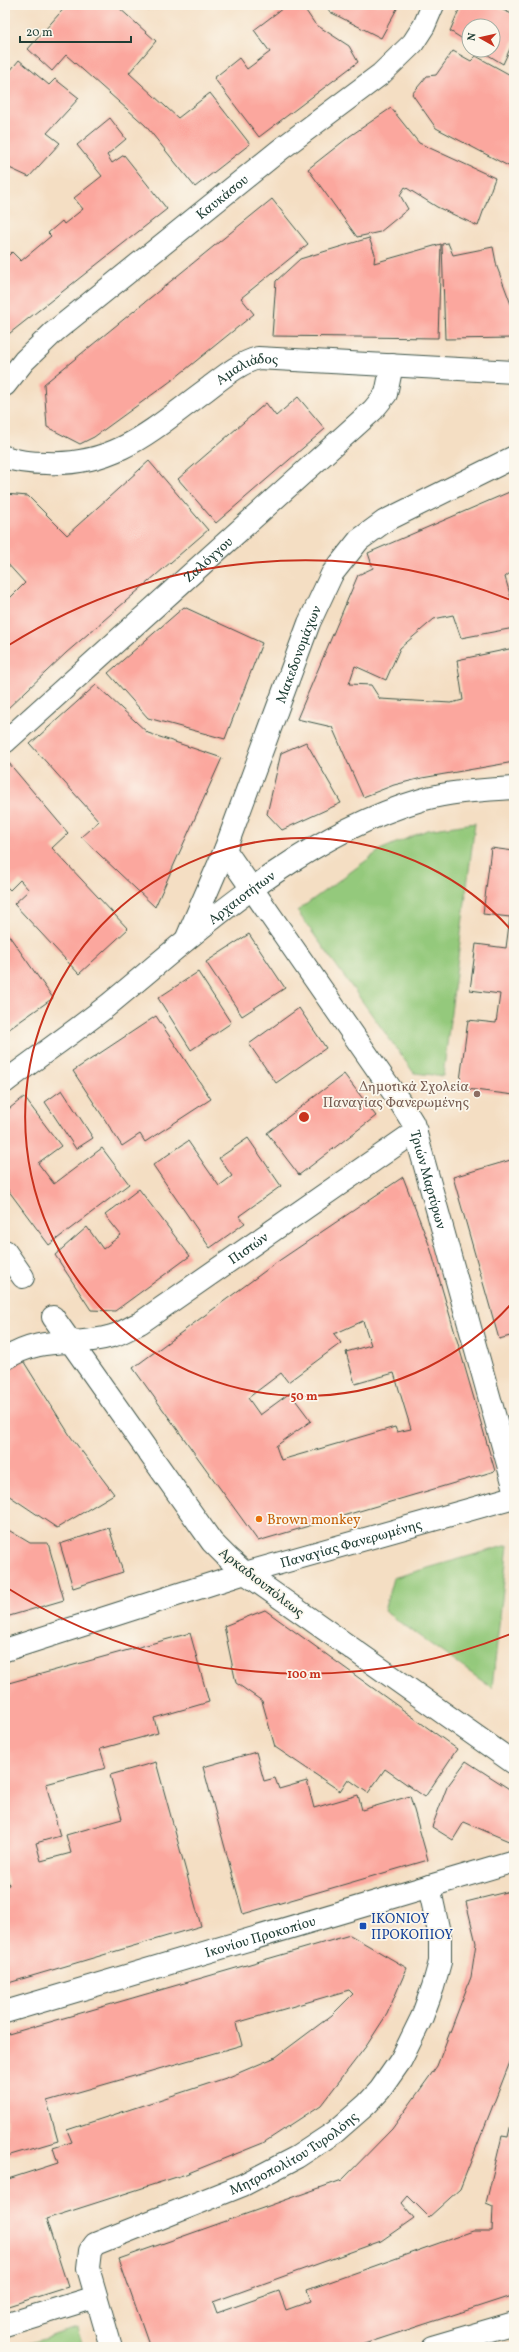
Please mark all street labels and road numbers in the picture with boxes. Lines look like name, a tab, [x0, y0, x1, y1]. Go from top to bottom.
street label: Καυκάσου	[193, 171, 253, 225]
street label: Αμαλιάδος	[212, 350, 279, 390]
street label: Ζαλόγγου	[180, 533, 238, 588]
street label: Μακεδονομάχων	[272, 603, 327, 706]
street label: Αρχαιοτήτων	[205, 867, 280, 930]
street label: Τριών Μαρτύρων	[404, 1128, 450, 1232]
street label: Πιστών	[225, 1228, 273, 1270]
street label: Παναγίας Φανερωμένης	[278, 1516, 424, 1574]
street label: Αρκαδιουπόλεως	[214, 1544, 308, 1623]
street label: Ικονίου Προκοπίου	[203, 1912, 318, 1963]
street label: Μητροπολίτου Τυρολόης	[227, 2108, 363, 2200]

